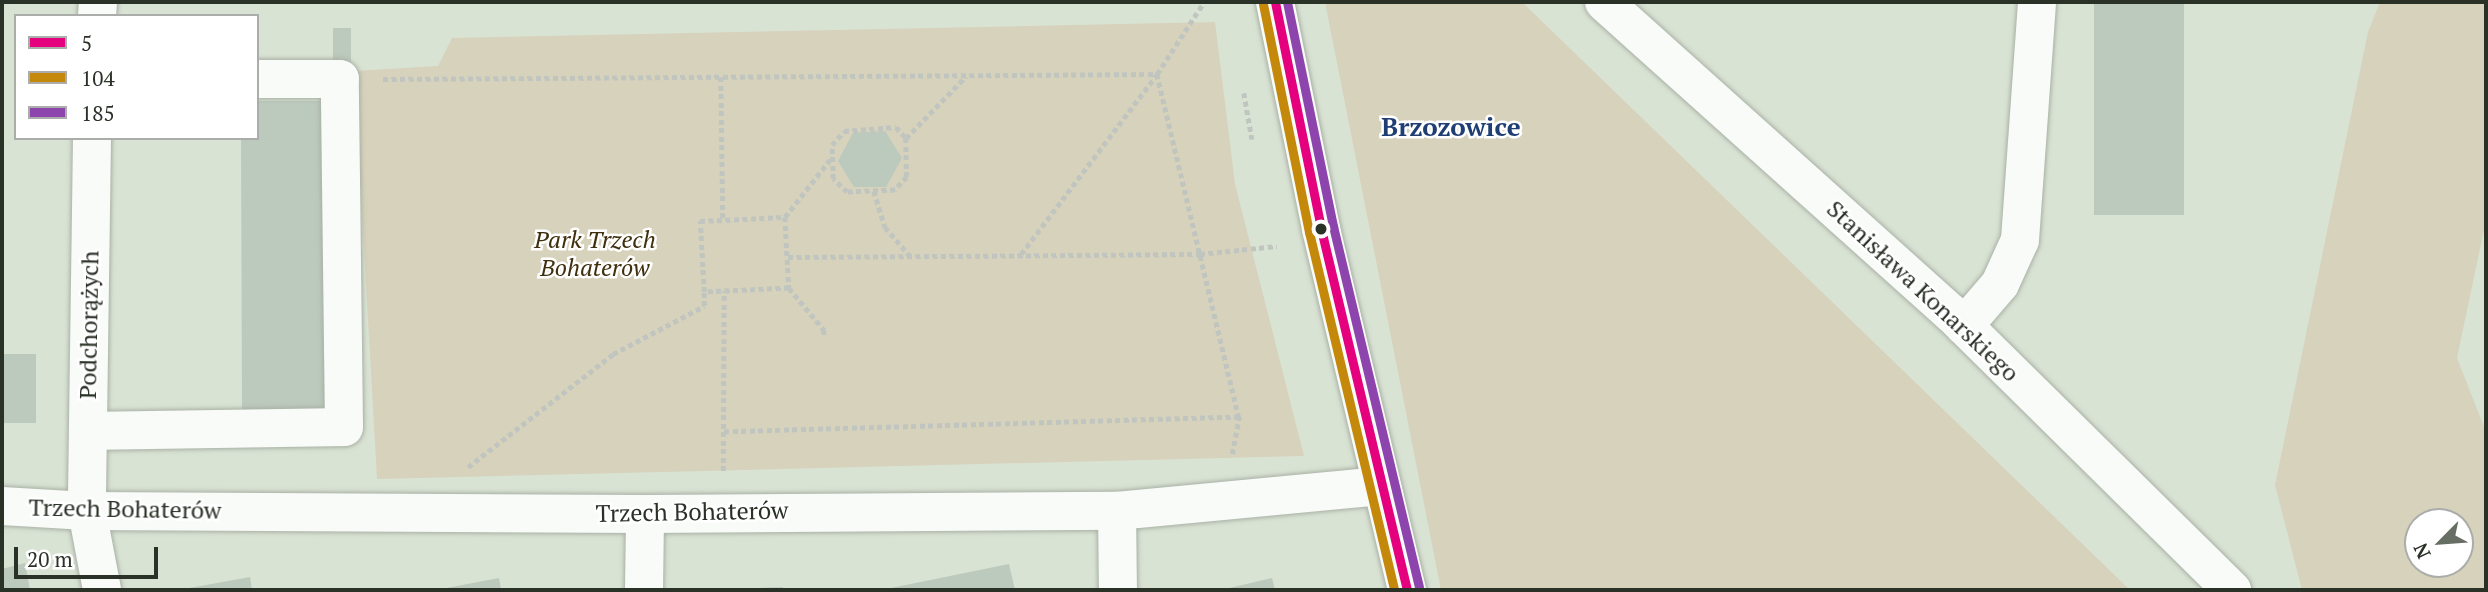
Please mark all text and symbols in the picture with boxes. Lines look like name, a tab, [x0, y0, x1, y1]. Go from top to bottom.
legend	[14, 14, 259, 140]
text: 5	[81, 29, 92, 57]
text: 104	[81, 64, 115, 92]
text: 185	[81, 99, 115, 127]
district label: Brzozowice	[1381, 111, 1521, 143]
street label: Stanisława Konarskiego	[1821, 194, 2025, 388]
unlabelled marker	[1314, 222, 1328, 236]
park label: Park Trzech Bohaterów	[534, 226, 656, 282]
street label: Podchorążych	[73, 251, 105, 399]
street label: Trzech Bohaterów	[28, 493, 222, 525]
street label: Trzech Bohaterów	[595, 496, 789, 528]
north arrow	[2404, 508, 2474, 578]
scale bar	[18, 532, 161, 576]
text: N	[2407, 539, 2436, 563]
text: 20 m	[27, 545, 73, 573]

